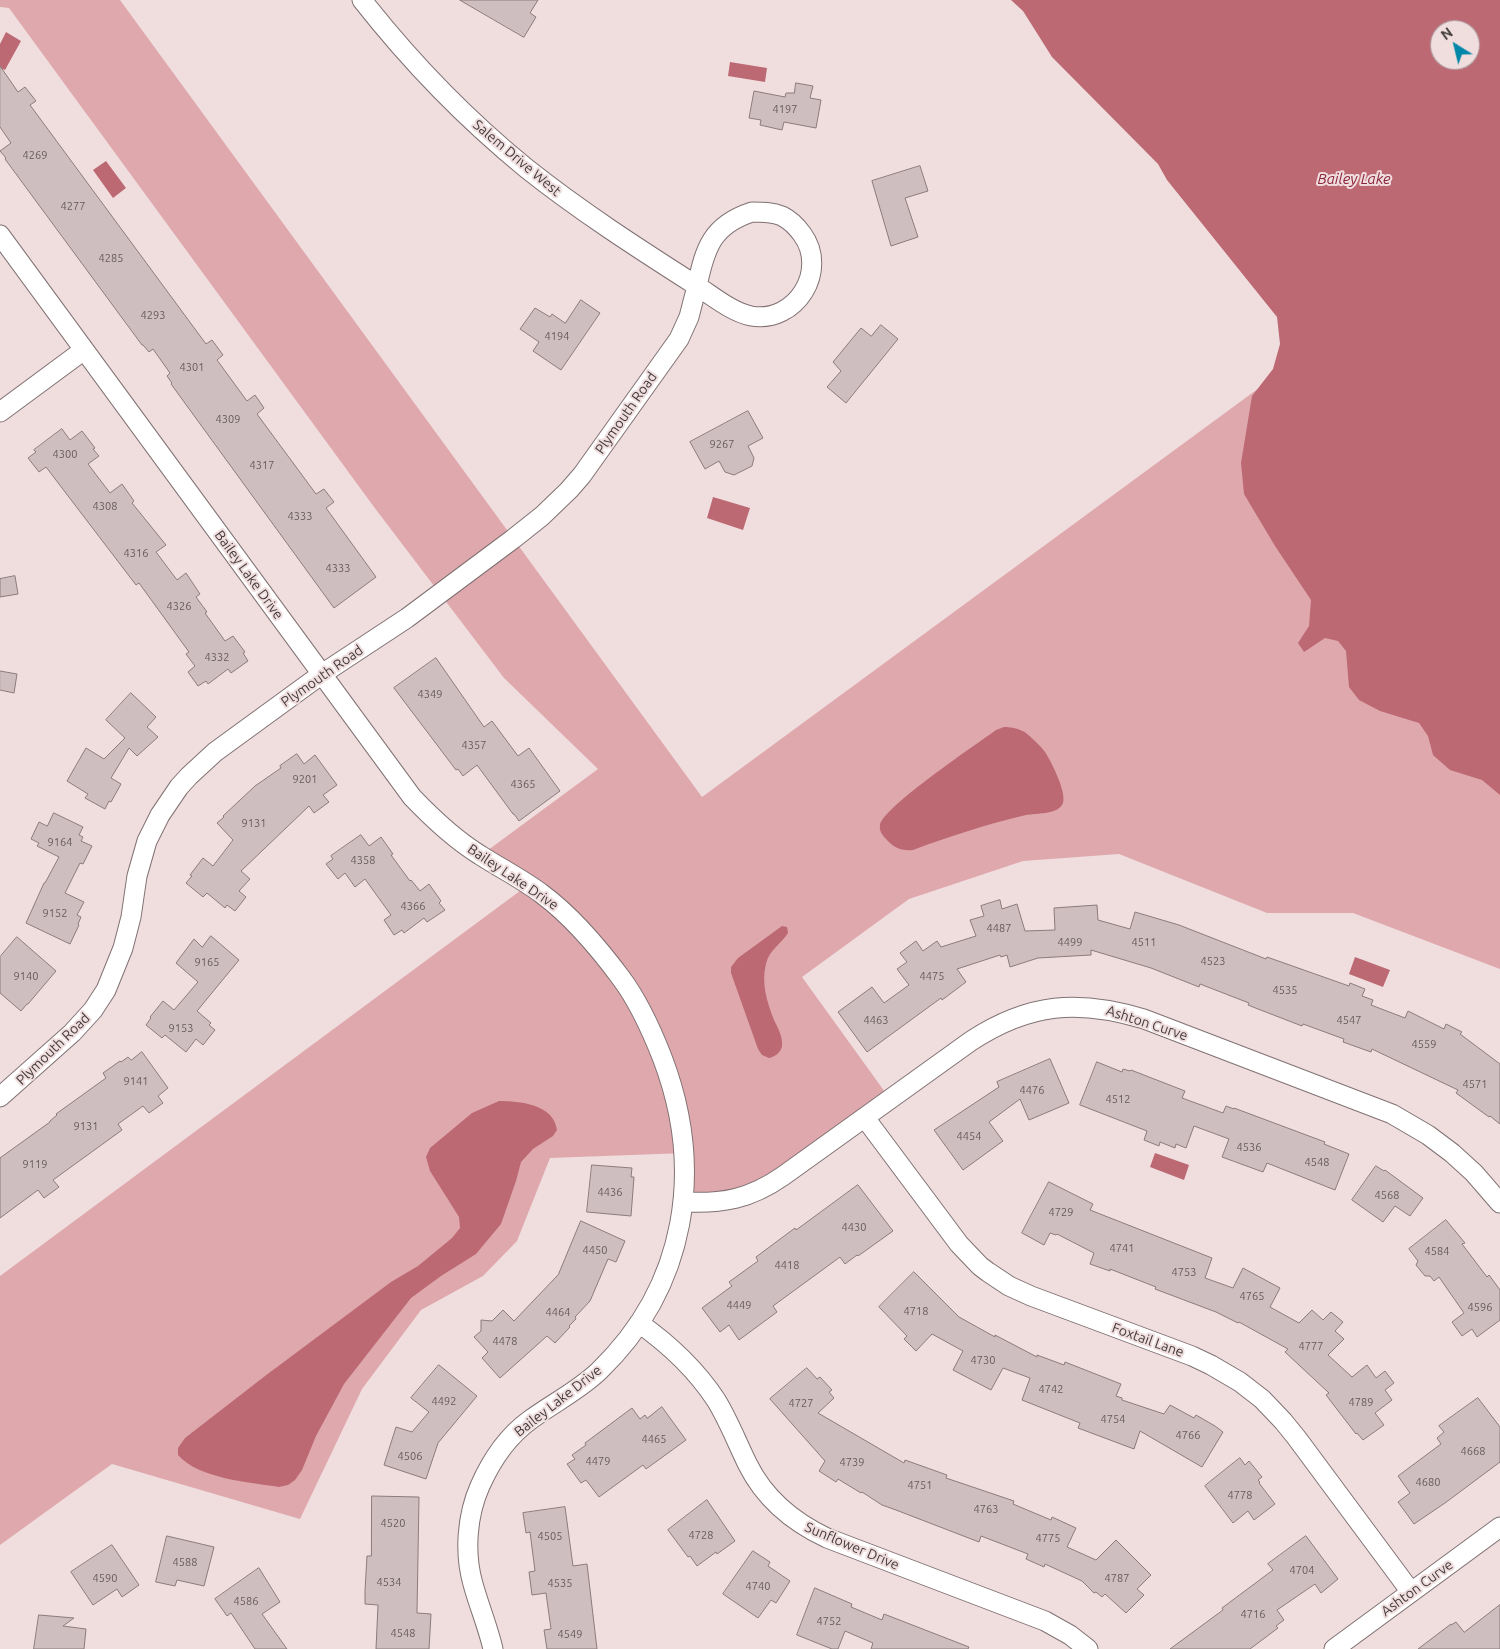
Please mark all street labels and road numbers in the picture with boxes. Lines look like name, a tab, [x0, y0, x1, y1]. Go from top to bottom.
street label: Salem Drive West	[470, 116, 564, 200]
street label: Plymouth Road	[592, 369, 660, 457]
street label: Bailey Lake Drive	[211, 527, 287, 623]
street label: Plymouth Road	[278, 642, 366, 710]
street label: Bailey Lake Drive	[464, 840, 562, 914]
street label: Ashton Curve	[1104, 1002, 1190, 1044]
street label: Plymouth Road	[13, 1010, 93, 1088]
street label: Foxtail Lane	[1110, 1319, 1186, 1361]
street label: Bailey Lake Drive	[511, 1362, 605, 1440]
street label: Sunflower Drive	[802, 1519, 902, 1573]
street label: Ashton Curve	[1378, 1556, 1456, 1620]

